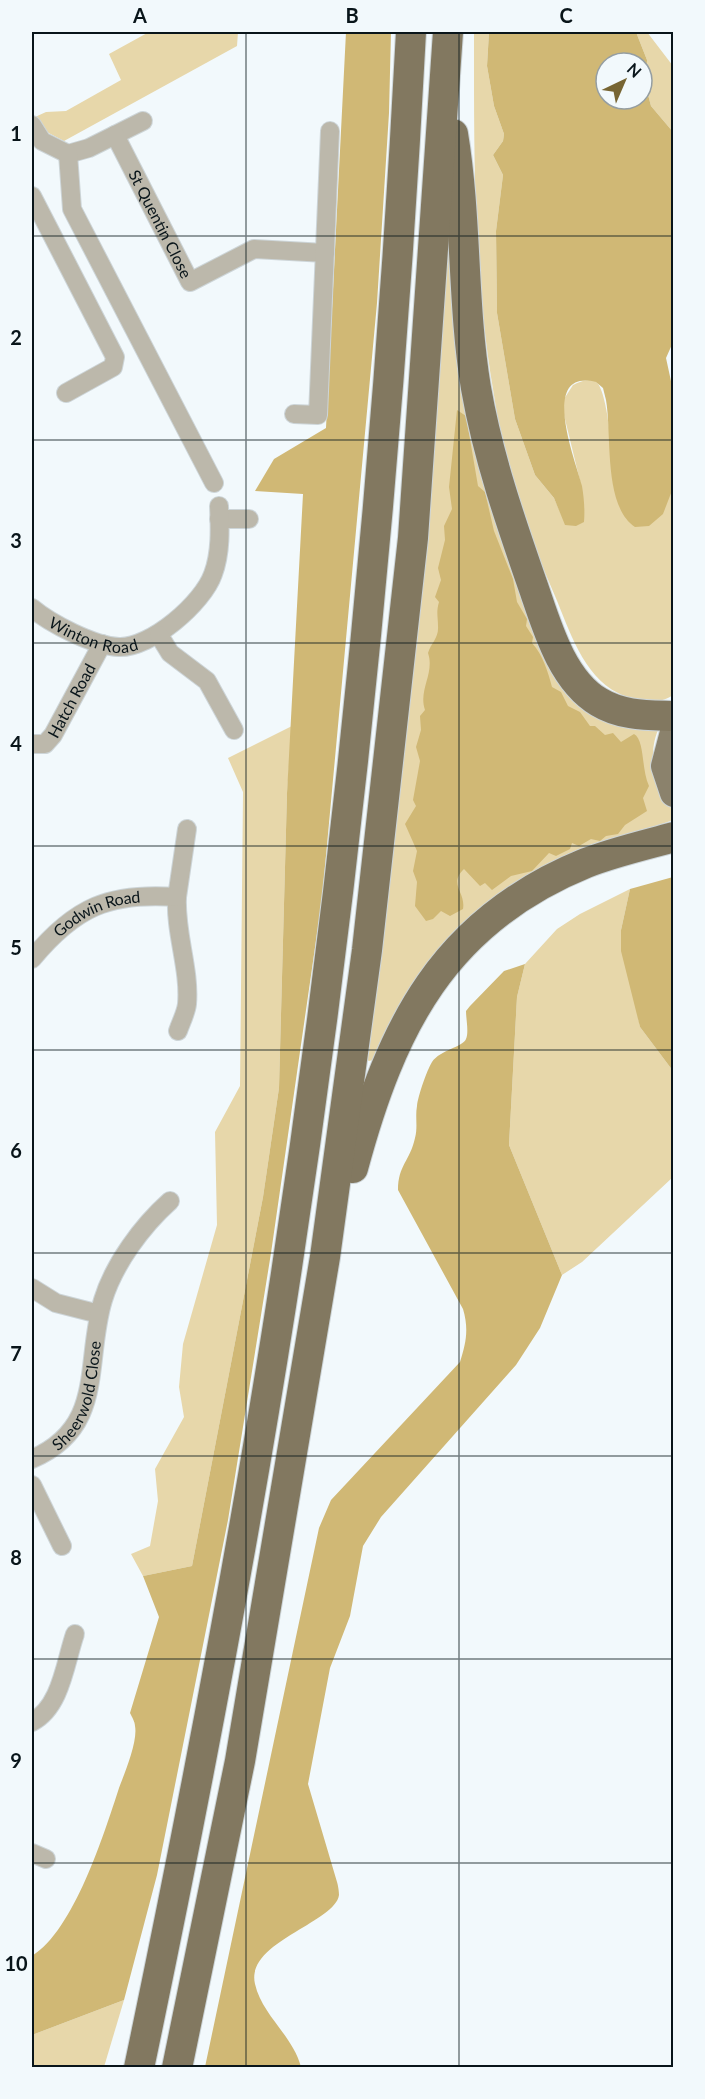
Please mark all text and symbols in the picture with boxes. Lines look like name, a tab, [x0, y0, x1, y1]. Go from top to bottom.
text: A	[132, 3, 147, 27]
text: B	[345, 3, 359, 27]
text: C	[559, 3, 573, 27]
north arrow	[594, 51, 654, 111]
text: N	[624, 59, 646, 81]
text: 1	[10, 121, 22, 145]
street label: St Quentin Close	[125, 167, 196, 281]
text: 2	[10, 325, 22, 349]
text: 3	[10, 528, 22, 552]
street label: Winton Road	[46, 612, 140, 656]
street label: Hatch Road	[43, 660, 99, 741]
text: 4	[10, 731, 22, 755]
street label: Godwin Road	[49, 887, 141, 940]
text: 5	[10, 935, 22, 959]
text: 6	[10, 1138, 22, 1162]
street label: Sheerwold Close	[48, 1340, 104, 1454]
text: 7	[10, 1341, 22, 1365]
text: 8	[10, 1545, 22, 1569]
text: 9	[10, 1748, 22, 1772]
text: 10	[4, 1951, 28, 1975]

